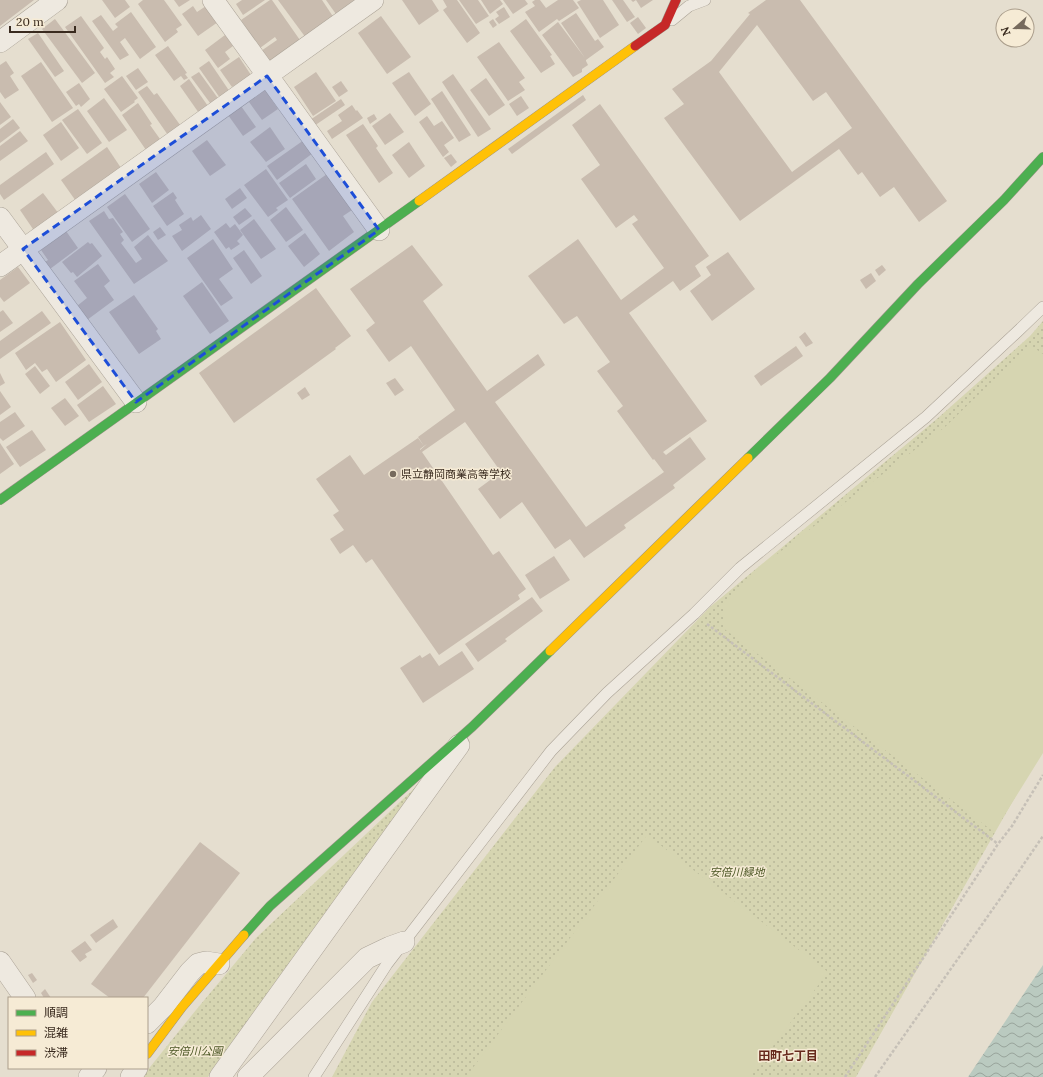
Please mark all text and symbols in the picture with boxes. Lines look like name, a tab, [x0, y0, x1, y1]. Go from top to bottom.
scale bar	[10, 8, 75, 34]
north arrow	[995, 8, 1035, 48]
text: 20 m	[16, 14, 44, 29]
text: N	[997, 25, 1014, 38]
place label: 県立静岡商業高等学校	[401, 467, 511, 481]
marker: 県立静岡商業高等学校	[388, 469, 398, 479]
park label: 安倍川緑地	[710, 865, 765, 879]
legend	[8, 997, 148, 1069]
text: 順調	[44, 1005, 68, 1020]
text: 混雑	[44, 1025, 68, 1040]
park label: 安倍川公園	[168, 1044, 224, 1058]
text: 渋滞	[44, 1045, 68, 1060]
district label: 田町七丁目	[758, 1048, 818, 1063]

